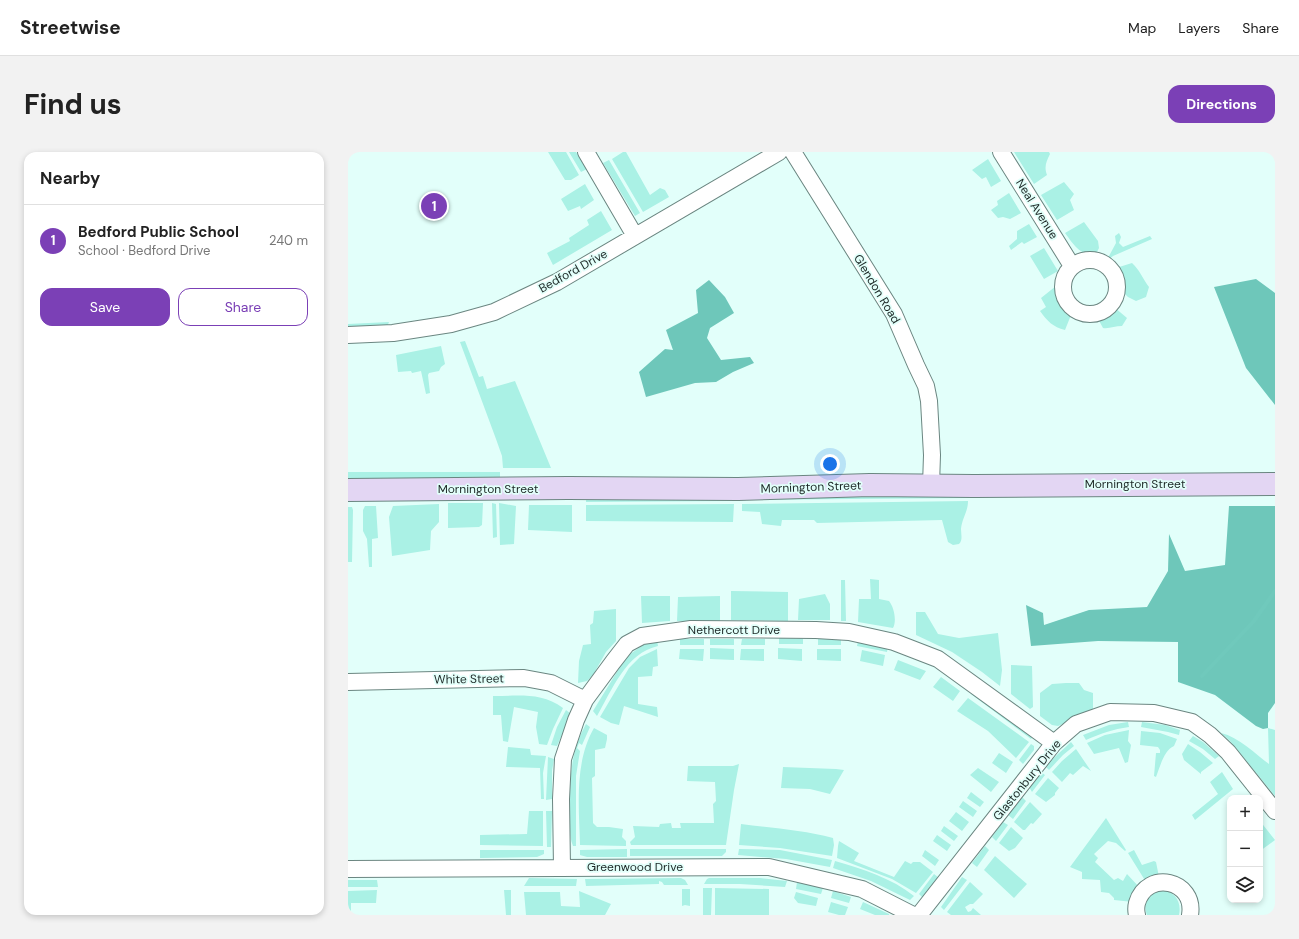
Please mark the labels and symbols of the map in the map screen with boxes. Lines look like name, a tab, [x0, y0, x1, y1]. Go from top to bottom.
street label: Neal Avenue	[1012, 176, 1062, 242]
pin: 1	[421, 191, 447, 221]
street label: Bedford Drive	[536, 246, 610, 296]
street label: Glendon Road	[850, 251, 904, 327]
your location	[820, 454, 840, 474]
street label: Mornington Street	[1085, 476, 1186, 492]
street label: Mornington Street	[760, 477, 862, 497]
street label: Mornington Street	[438, 481, 539, 497]
street label: Nethercott Drive	[688, 622, 780, 638]
street label: White Street	[434, 670, 504, 688]
street label: Glastonbury Drive	[989, 736, 1065, 824]
street label: Greenwood Drive	[587, 859, 683, 875]

